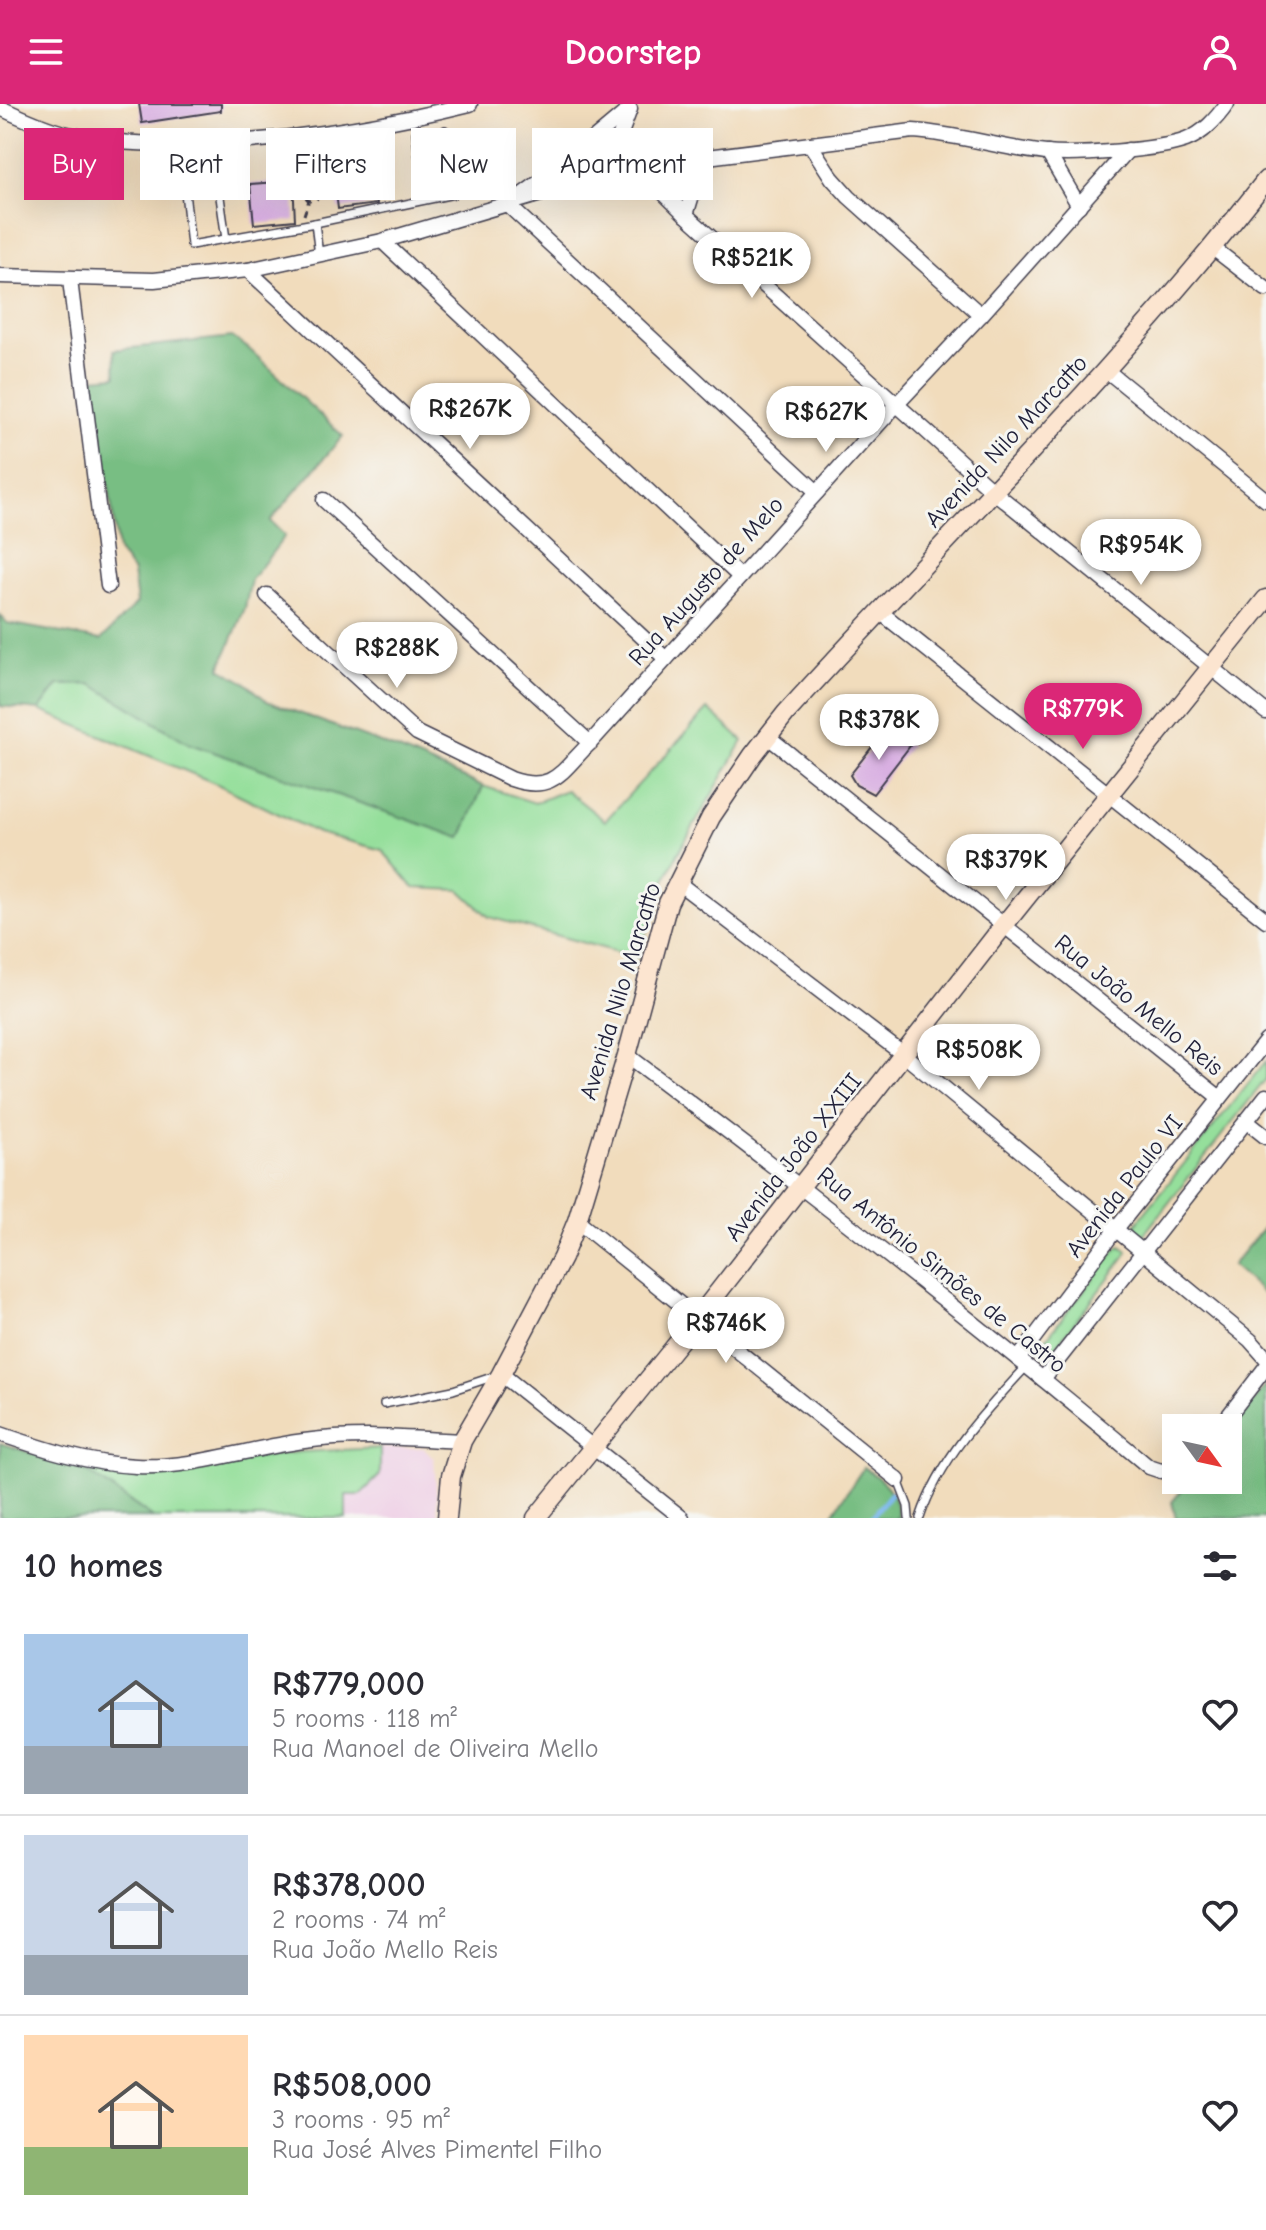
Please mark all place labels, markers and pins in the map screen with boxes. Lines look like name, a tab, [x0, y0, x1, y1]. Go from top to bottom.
pin: R$521K	[687, 232, 817, 300]
pin: R$267K	[405, 383, 535, 451]
pin: R$627K	[761, 386, 891, 454]
pin: R$954K	[1076, 519, 1206, 587]
pin: R$288K	[332, 622, 462, 690]
pin: R$779K	[1018, 683, 1148, 751]
pin: R$378K	[814, 694, 944, 762]
pin: R$379K	[941, 834, 1071, 902]
pin: R$508K	[914, 1024, 1044, 1092]
pin: R$746K	[661, 1297, 791, 1365]

